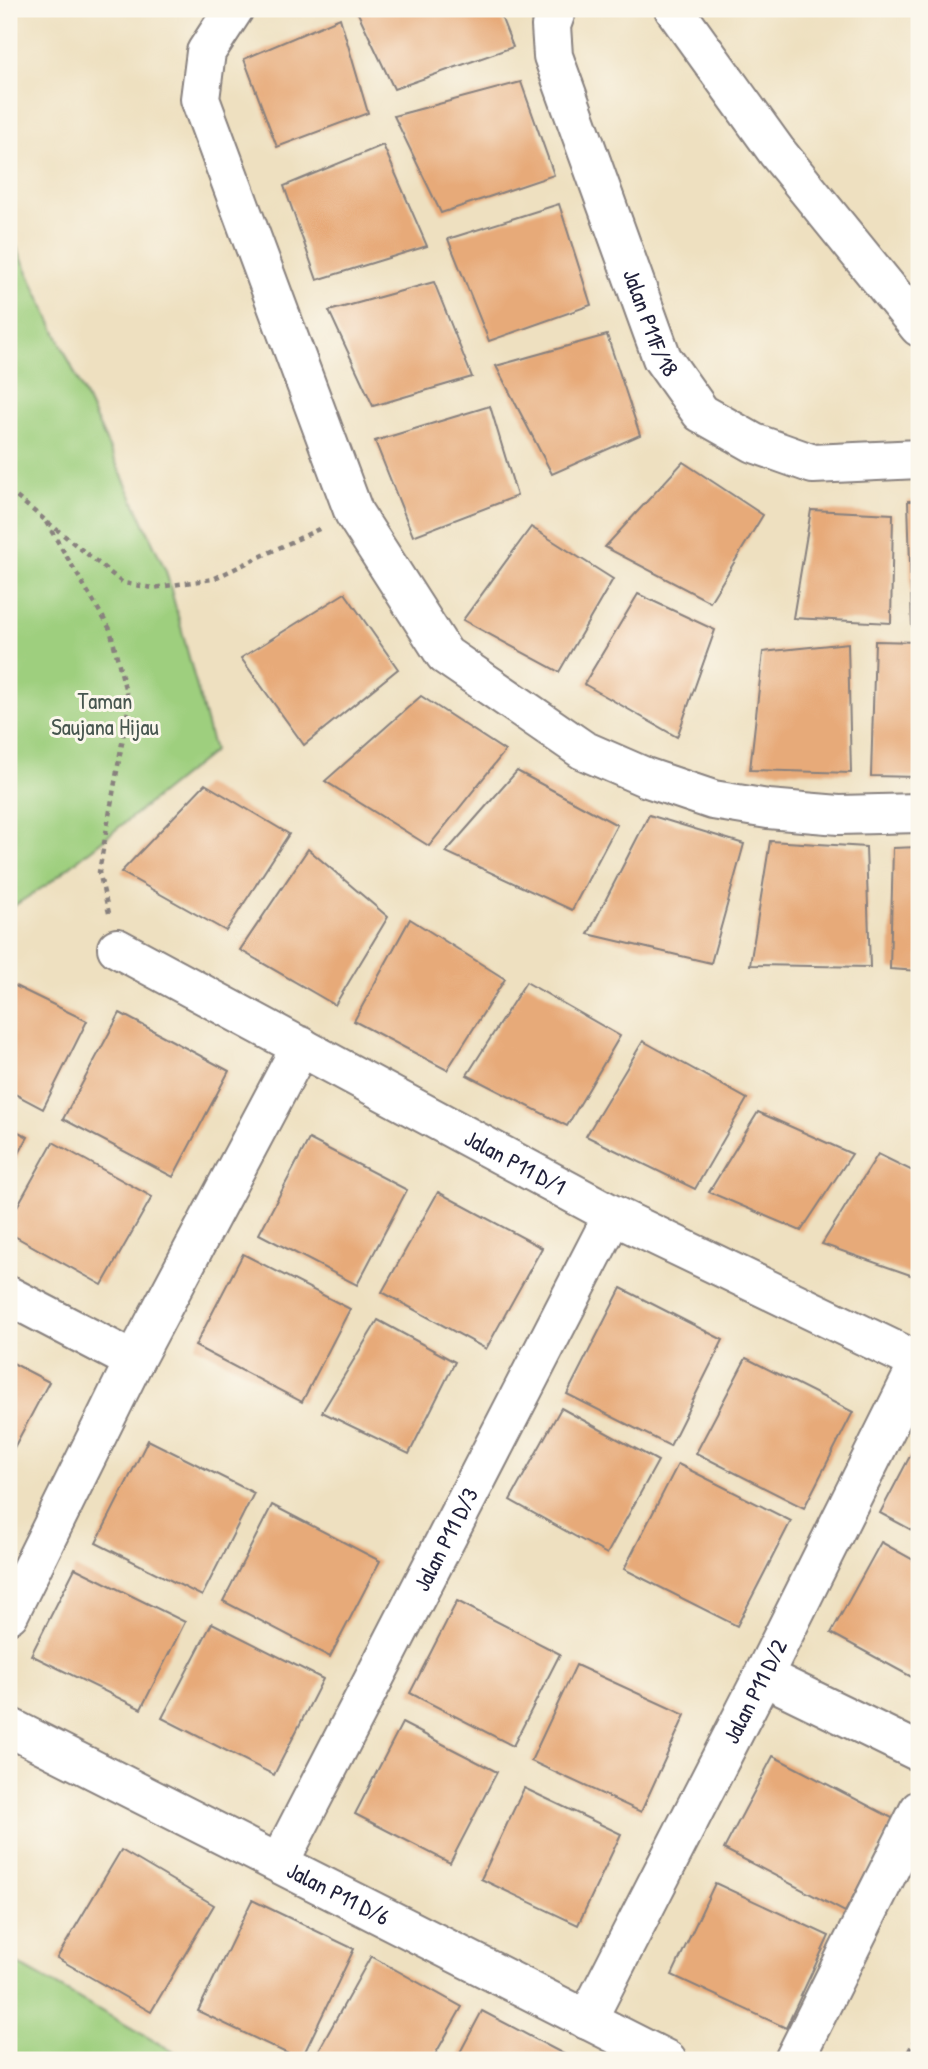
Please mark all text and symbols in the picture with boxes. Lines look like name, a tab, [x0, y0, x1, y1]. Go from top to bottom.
street label: Jalan P11F/18	[616, 265, 686, 382]
park label: Taman Saujana Hijau	[51, 685, 159, 742]
street label: Jalan P11 D/1	[459, 1122, 571, 1202]
street label: Jalan P11 D/3	[406, 1482, 485, 1596]
street label: Jalan P11 D/2	[715, 1634, 794, 1749]
street label: Jalan P11 D/6	[282, 1854, 395, 1932]

